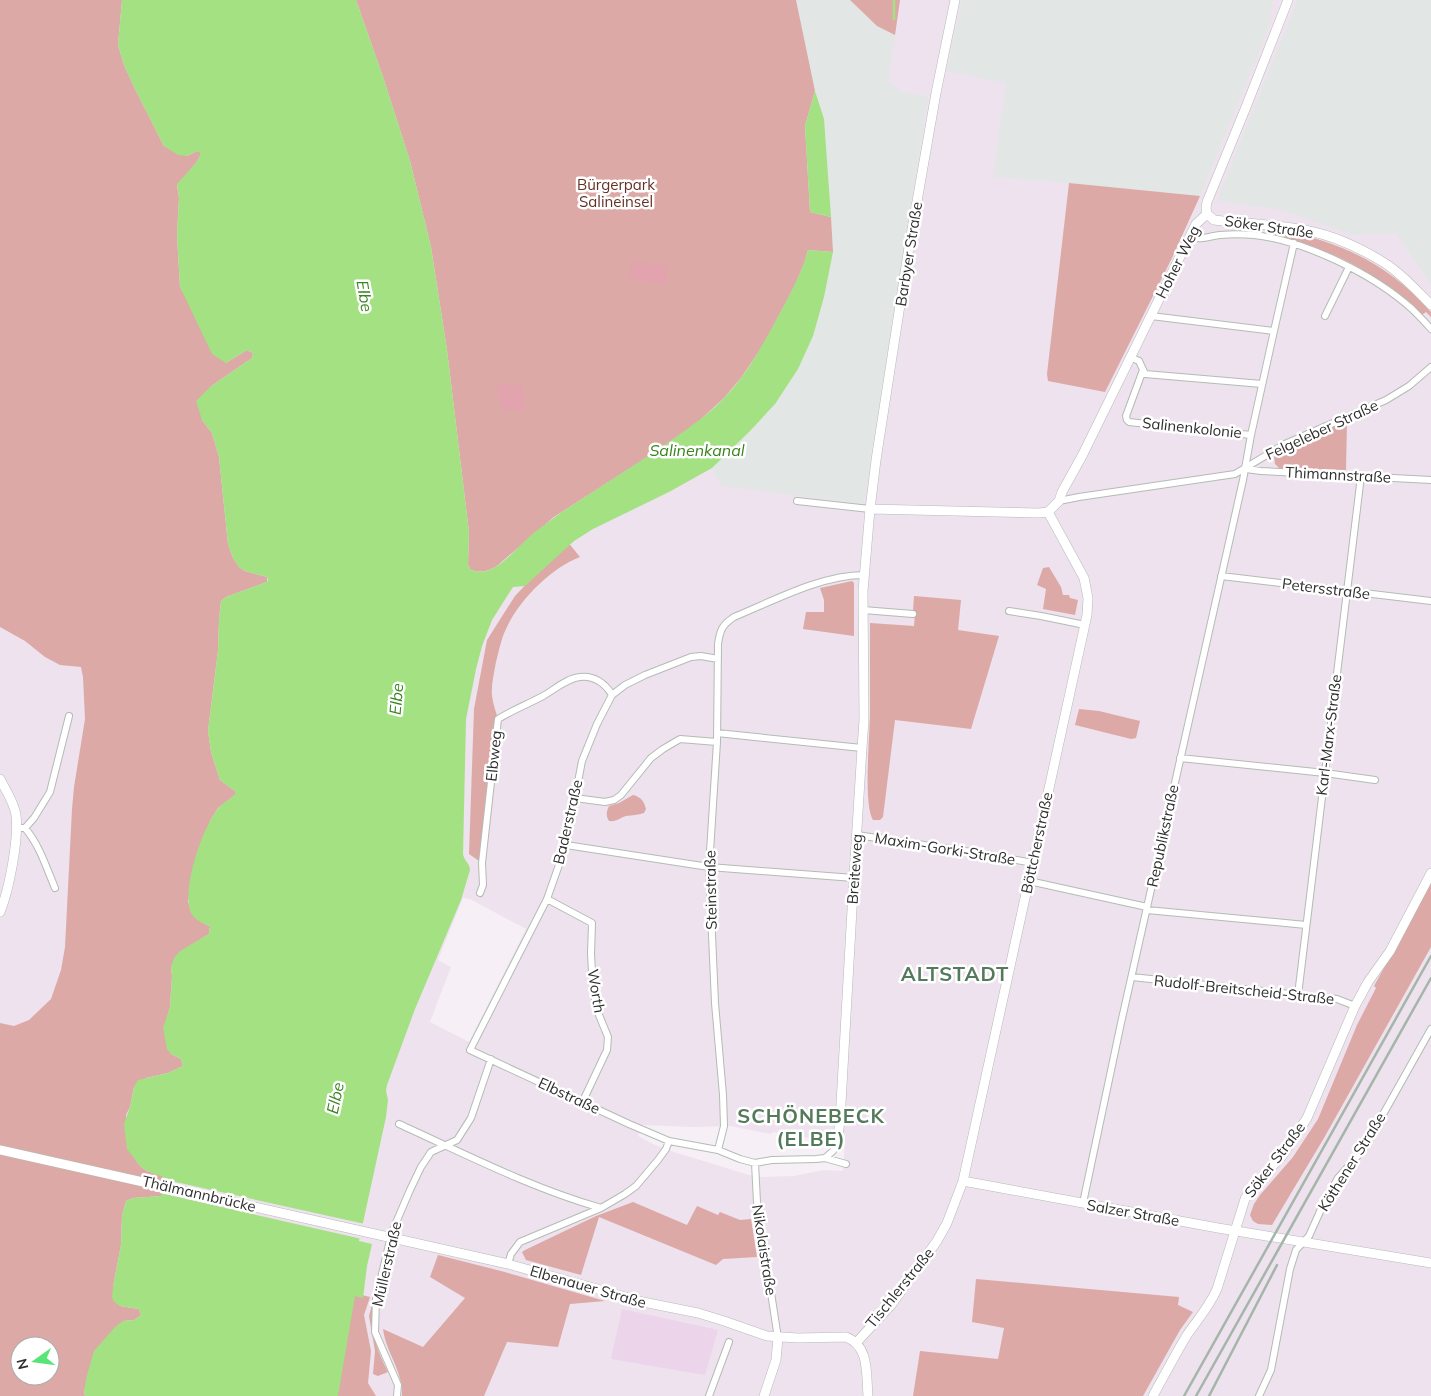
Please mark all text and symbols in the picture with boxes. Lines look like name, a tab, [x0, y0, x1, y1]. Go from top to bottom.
park label: Bürgerpark Salineinsel	[577, 175, 655, 211]
street label: Barbyer Straße	[891, 200, 926, 308]
street label: Söker Straße	[1223, 211, 1315, 242]
street label: Hoher Weg	[1151, 222, 1204, 301]
water label: Elbe	[353, 279, 377, 313]
street label: Felgeleber Straße	[1263, 395, 1381, 464]
street label: Salinenkolonie	[1141, 413, 1243, 442]
water label: Salinenkanal	[649, 440, 745, 460]
street label: Thimannstraße	[1285, 462, 1391, 487]
street label: Petersstraße	[1281, 574, 1371, 603]
street label: Karl-Marx-Straße	[1312, 673, 1345, 796]
water label: Elbe	[385, 682, 407, 716]
street label: Elbweg	[481, 729, 506, 783]
street label: Baderstraße	[549, 778, 586, 866]
street label: Republikstraße	[1142, 783, 1183, 889]
street label: Böttcherstraße	[1016, 790, 1057, 895]
street label: Maxim-Gorki-Straße	[873, 828, 1017, 869]
street label: Breiteweg	[843, 833, 866, 905]
street label: Steinstraße	[700, 850, 721, 930]
district label: ALTSTADT	[901, 961, 1009, 986]
street label: Worth	[584, 968, 609, 1014]
street label: Rudolf-Breitscheid-Straße	[1153, 971, 1335, 1008]
street label: Elbstraße	[535, 1073, 603, 1118]
water label: Elbe	[322, 1080, 348, 1116]
district label: SCHÖNEBECK (ELBE)	[737, 1103, 885, 1151]
street label: Köthener Straße	[1314, 1109, 1390, 1215]
street label: Söker Straße	[1240, 1118, 1309, 1201]
street label: Thälmannbrücke	[140, 1171, 258, 1216]
street label: Salzer Straße	[1085, 1195, 1181, 1230]
street label: Nikolaistraße	[748, 1203, 781, 1297]
street label: Müllerstraße	[367, 1219, 406, 1308]
street label: Tischlerstraße	[861, 1244, 938, 1332]
street label: Elbenauer Straße	[528, 1261, 648, 1312]
north arrow	[10, 1336, 60, 1386]
text: N	[12, 1357, 32, 1371]

